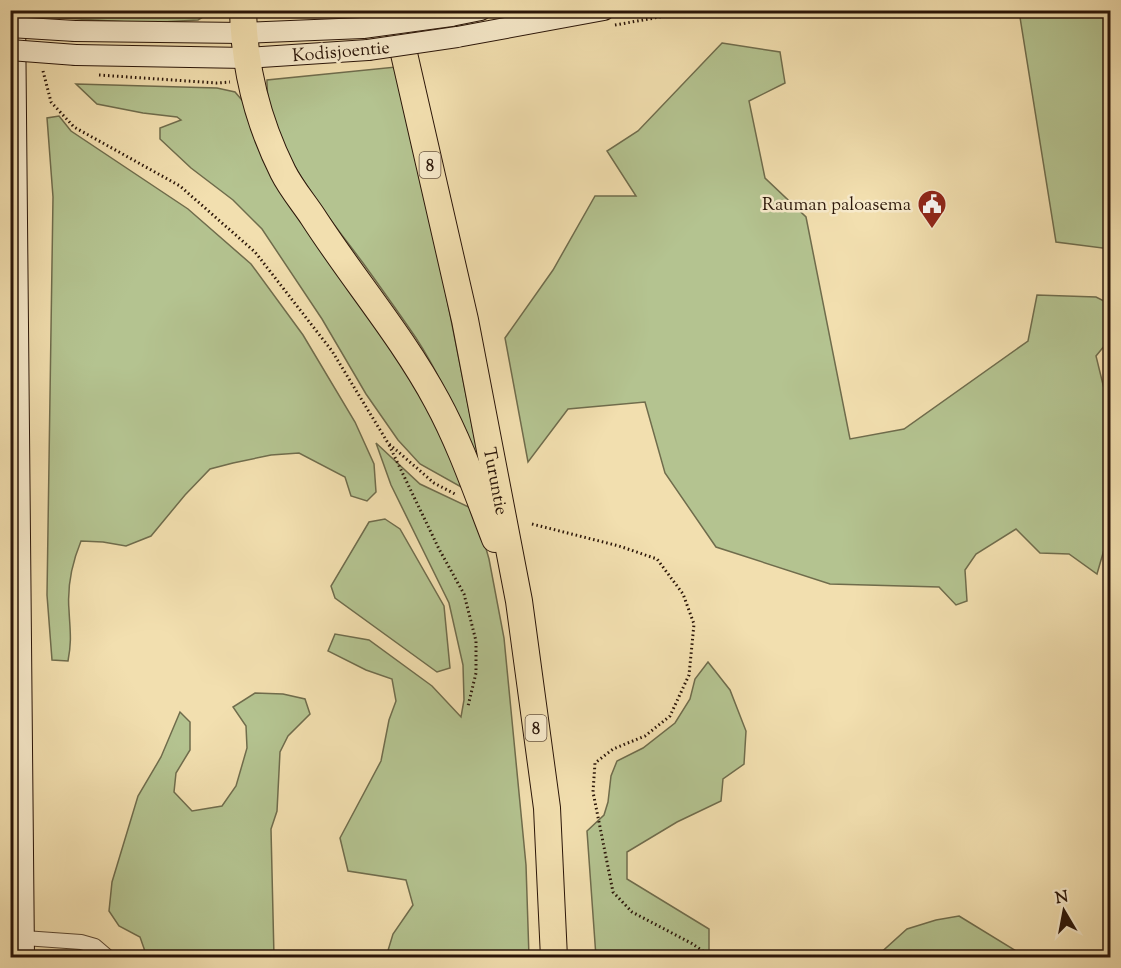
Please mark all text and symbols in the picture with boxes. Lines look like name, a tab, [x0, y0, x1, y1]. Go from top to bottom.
street label: Kodisjoentie	[291, 36, 391, 70]
road number: 8	[420, 152, 440, 178]
public building icon: Rauman paloasema	[916, 188, 948, 230]
place label: Rauman paloasema	[762, 193, 911, 219]
street label: Turuntie	[475, 445, 513, 518]
road number: 8	[526, 715, 546, 741]
north arrow	[1034, 881, 1094, 941]
text: N	[1054, 886, 1070, 911]

